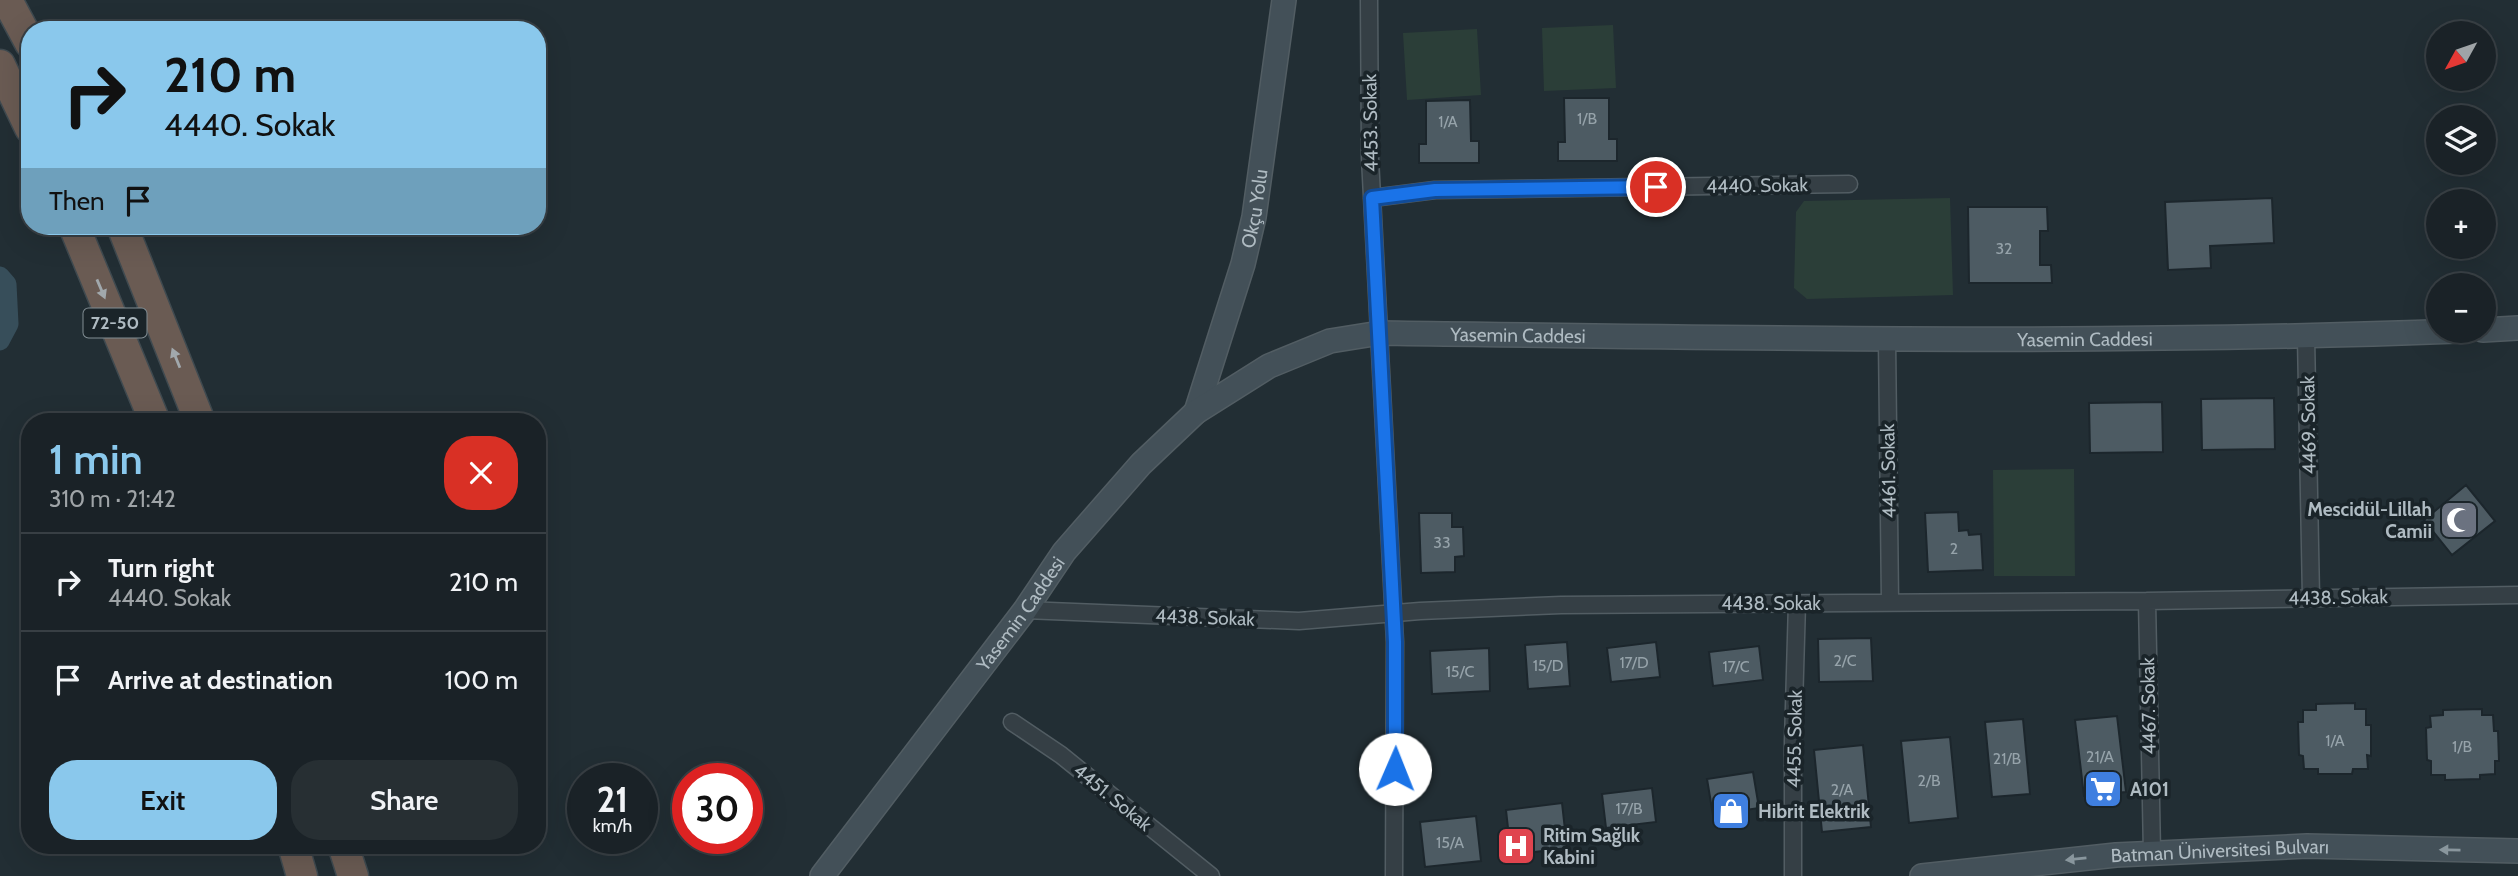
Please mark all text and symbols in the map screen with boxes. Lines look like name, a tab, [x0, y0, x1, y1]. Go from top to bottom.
north arrow	[2426, 21, 2496, 91]
map controls	[2426, 21, 2496, 343]
text: 210 m	[164, 45, 296, 104]
icon: right	[49, 49, 140, 140]
street label: 4453. Sokak	[1358, 73, 1383, 172]
text: 4440. Sokak	[164, 105, 335, 144]
button: layers	[2426, 105, 2496, 175]
house number: 1/B	[1577, 109, 1597, 128]
house number: 1/A	[1438, 112, 1458, 131]
pin	[1626, 157, 1686, 217]
street label: Okçu Yolu	[1236, 168, 1272, 250]
icon: arrive	[1637, 168, 1675, 206]
street label: 4440. Sokak	[1706, 173, 1809, 198]
icon: arrive	[119, 182, 157, 220]
text: Then	[49, 185, 105, 217]
button: +	[2426, 189, 2496, 259]
house number: 32	[1995, 239, 2013, 258]
button: −	[2426, 273, 2496, 343]
one-way arrow	[95, 278, 106, 299]
road number: 72-50	[83, 309, 146, 338]
street label: Yasemin Caddesi	[1449, 323, 1586, 348]
street label: Yasemin Caddesi	[2016, 327, 2153, 351]
one-way arrow	[170, 347, 181, 368]
street label: 4469. Sokak	[2296, 375, 2321, 475]
street label: 4461. Sokak	[1876, 423, 1901, 518]
text: 1 min	[49, 433, 143, 485]
button: close	[444, 436, 518, 510]
text: 310 m · 21:42	[49, 485, 176, 513]
place label: Mescidül-Lillah Camii	[2307, 498, 2432, 543]
mosque icon: Mescidül-Lillah Camii	[2438, 499, 2480, 541]
house number: 33	[1433, 533, 1451, 552]
house number: 2	[1950, 539, 1958, 558]
text: Turn right	[108, 552, 214, 584]
street label: Yasemin Caddesi	[971, 552, 1070, 676]
icon: right	[49, 563, 87, 601]
text: 210 m	[449, 566, 518, 598]
text: 4440. Sokak	[108, 584, 231, 612]
street label: 4438. Sokak	[2288, 585, 2388, 610]
street label: 4438. Sokak	[1721, 592, 1821, 615]
street label: 4438. Sokak	[1155, 604, 1256, 631]
house number: 2/C	[1833, 651, 1857, 670]
house number: 17/D	[1619, 653, 1649, 672]
house number: 15/D	[1533, 656, 1563, 675]
house number: 17/C	[1722, 657, 1750, 676]
street label: 4467. Sokak	[2136, 657, 2161, 755]
icon: arrive	[49, 661, 87, 699]
house number: 15/C	[1446, 662, 1474, 681]
text: Arrive at destination	[108, 664, 333, 696]
text: 100 m	[445, 664, 518, 696]
street label: 4455. Sokak	[1782, 689, 1807, 788]
house number: 1/A	[2325, 731, 2345, 750]
position arrow	[1358, 732, 1432, 806]
house number: 1/B	[2452, 737, 2472, 756]
house number: 21/A	[2086, 747, 2114, 766]
house number: 21/B	[1993, 749, 2022, 768]
street label: 4451. Sokak	[1069, 759, 1157, 836]
button: Exit	[49, 760, 277, 840]
button: Share	[291, 760, 518, 840]
speed limit sign: 30	[672, 763, 763, 854]
supermarket icon: A101	[2082, 768, 2124, 810]
house number: 2/B	[1917, 771, 1941, 790]
text: 21	[597, 778, 628, 821]
place label: A101	[2130, 778, 2169, 801]
house number: 2/A	[1831, 780, 1853, 799]
shop icon: Hibrit Elektrik	[1710, 790, 1752, 832]
house number: 17/B	[1615, 799, 1643, 818]
place label: Hibrit Elektrik	[1758, 800, 1871, 823]
text: km/h	[593, 815, 632, 837]
place label: Ritim Sağlık Kabini	[1543, 824, 1641, 869]
hospital icon: Ritim Sağlık Kabini	[1495, 825, 1537, 867]
house number: 15/A	[1436, 833, 1464, 852]
street label: Batman Üniversitesi Bulvarı	[2110, 835, 2329, 867]
one-way arrow	[2439, 844, 2461, 856]
one-way arrow	[2065, 854, 2087, 865]

